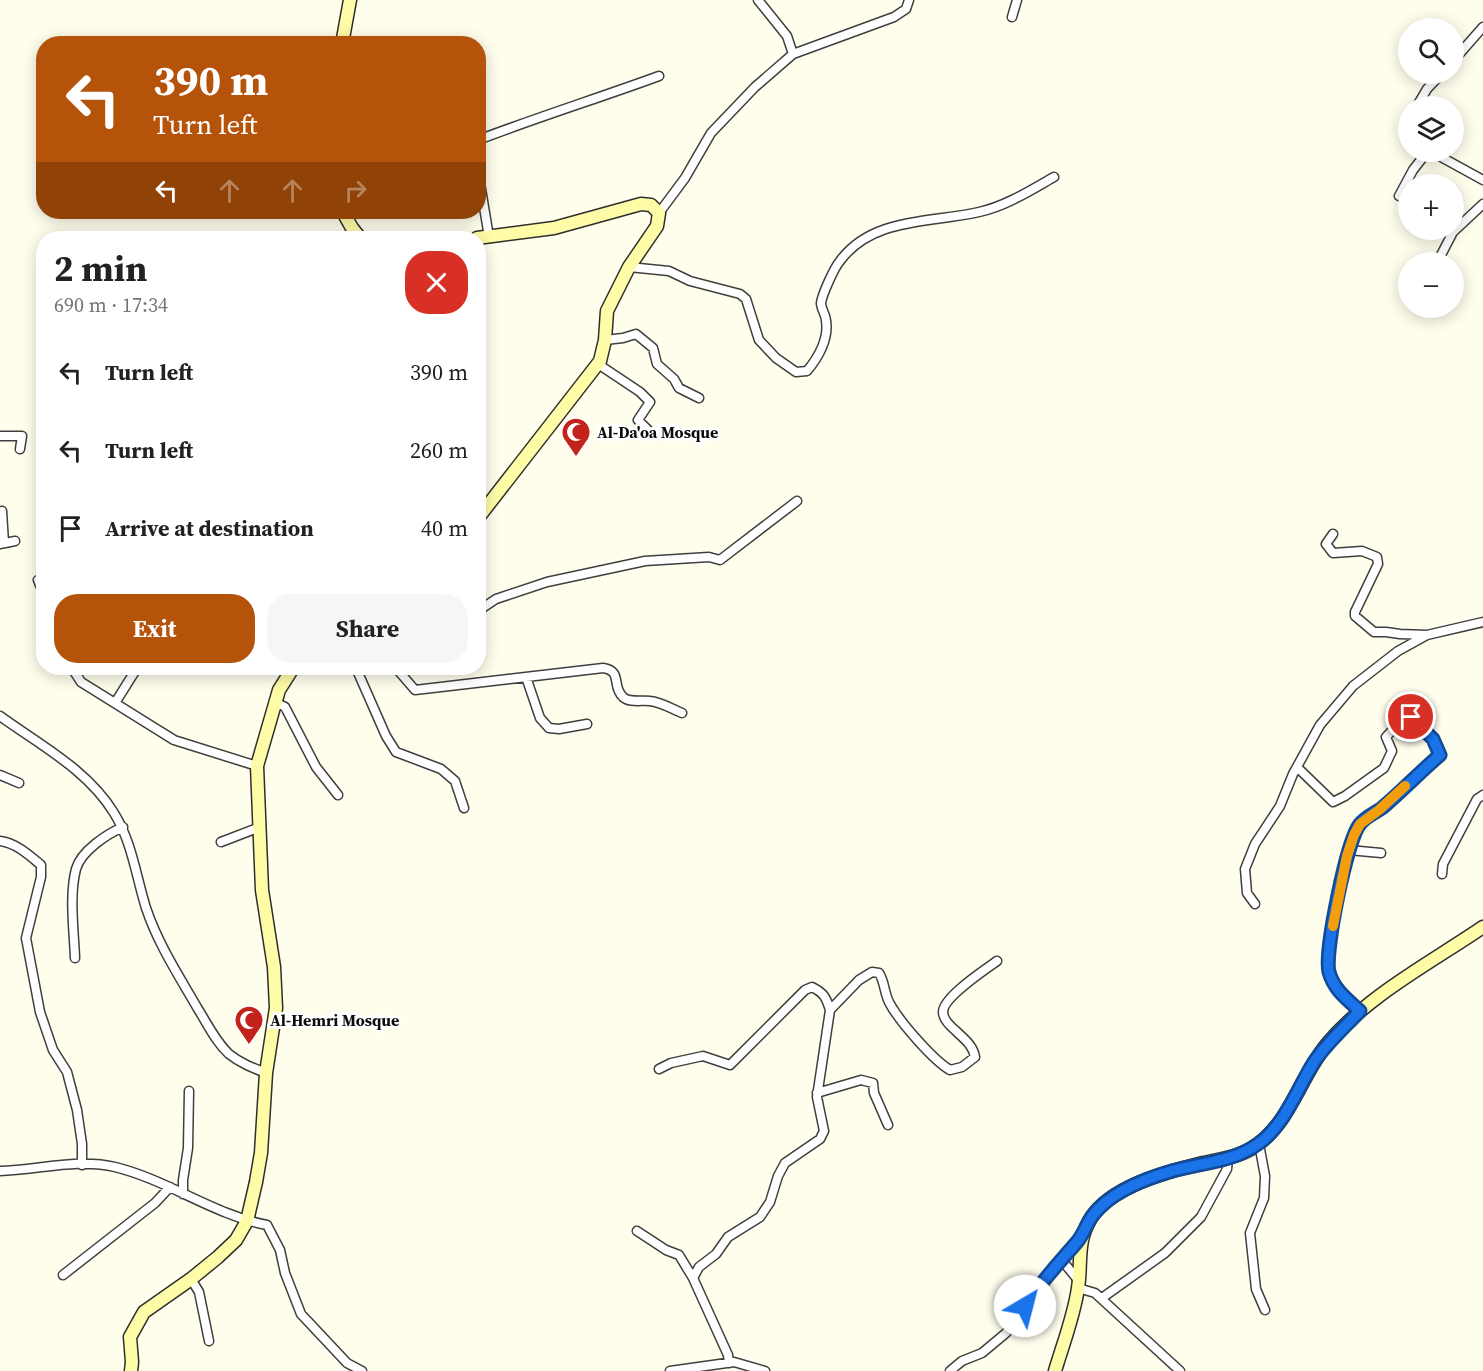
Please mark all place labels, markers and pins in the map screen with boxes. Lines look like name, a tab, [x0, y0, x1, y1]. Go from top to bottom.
mosque icon: Al-Da'oa Mosque	[560, 416, 592, 458]
place label: Al-Da'oa Mosque	[597, 421, 718, 443]
pin	[1385, 691, 1436, 742]
mosque icon: Al-Hemri Mosque	[233, 1004, 265, 1046]
place label: Al-Hemri Mosque	[270, 1009, 399, 1031]

